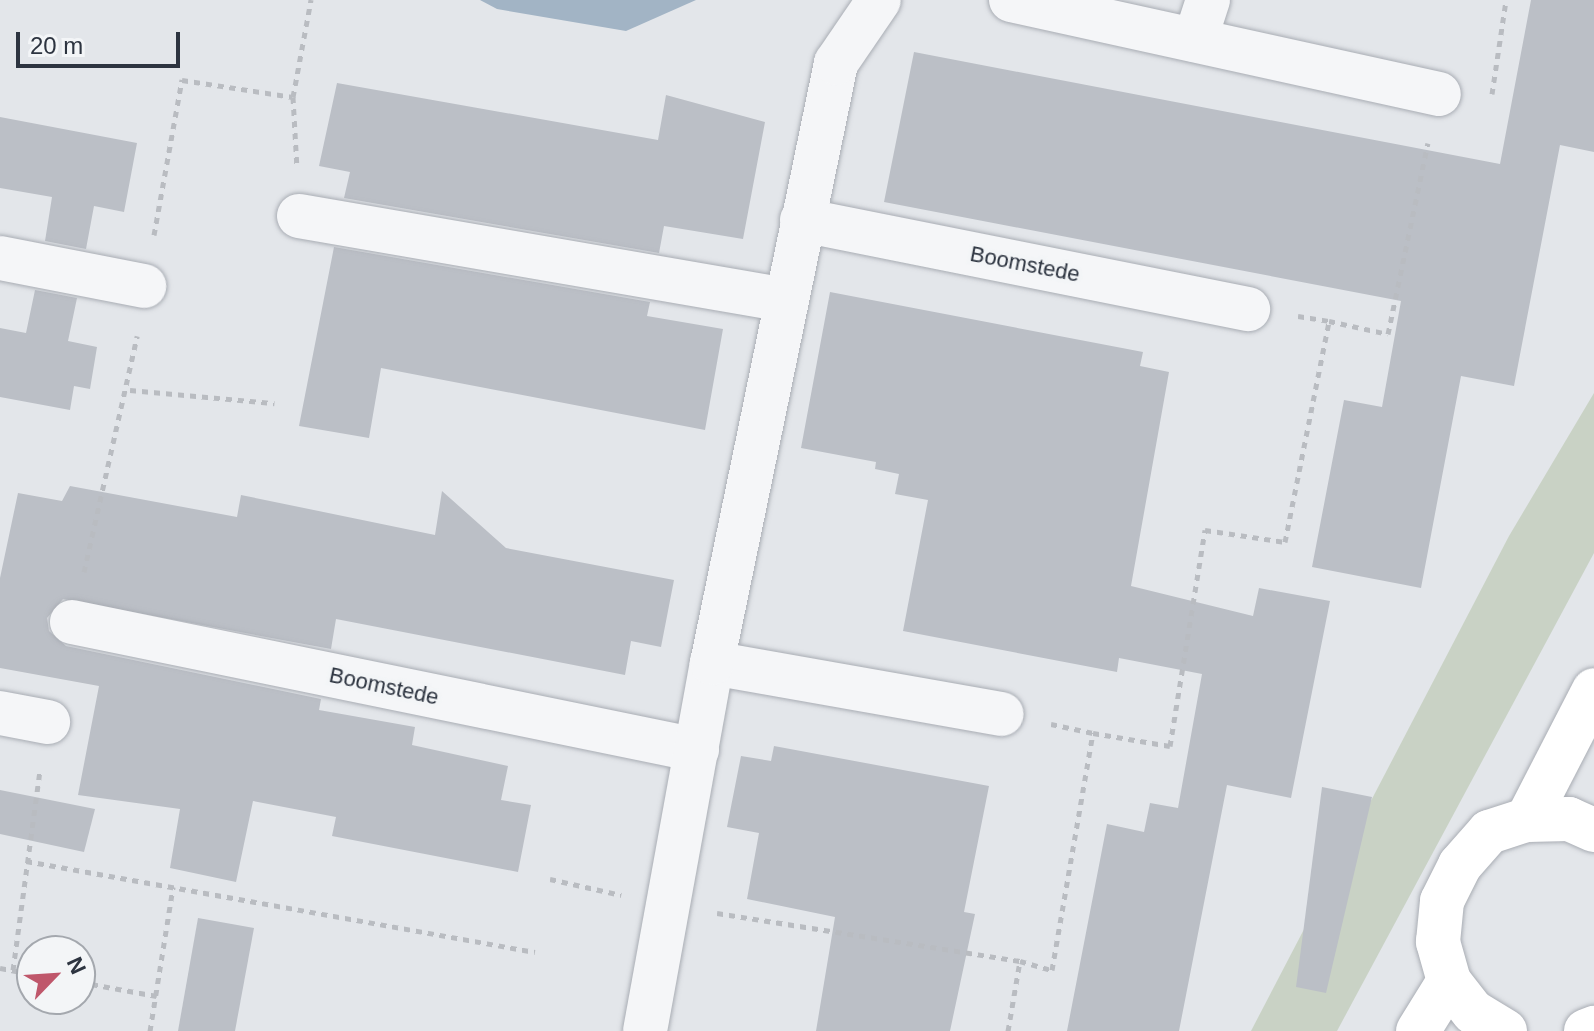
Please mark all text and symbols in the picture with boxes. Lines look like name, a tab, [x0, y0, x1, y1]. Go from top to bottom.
scale bar	[20, 16, 184, 66]
text: 20 m	[30, 32, 83, 59]
street label: Boomstede	[968, 240, 1082, 288]
street label: Boomstede	[327, 662, 441, 710]
north arrow	[16, 935, 96, 1015]
text: N	[62, 953, 91, 978]

